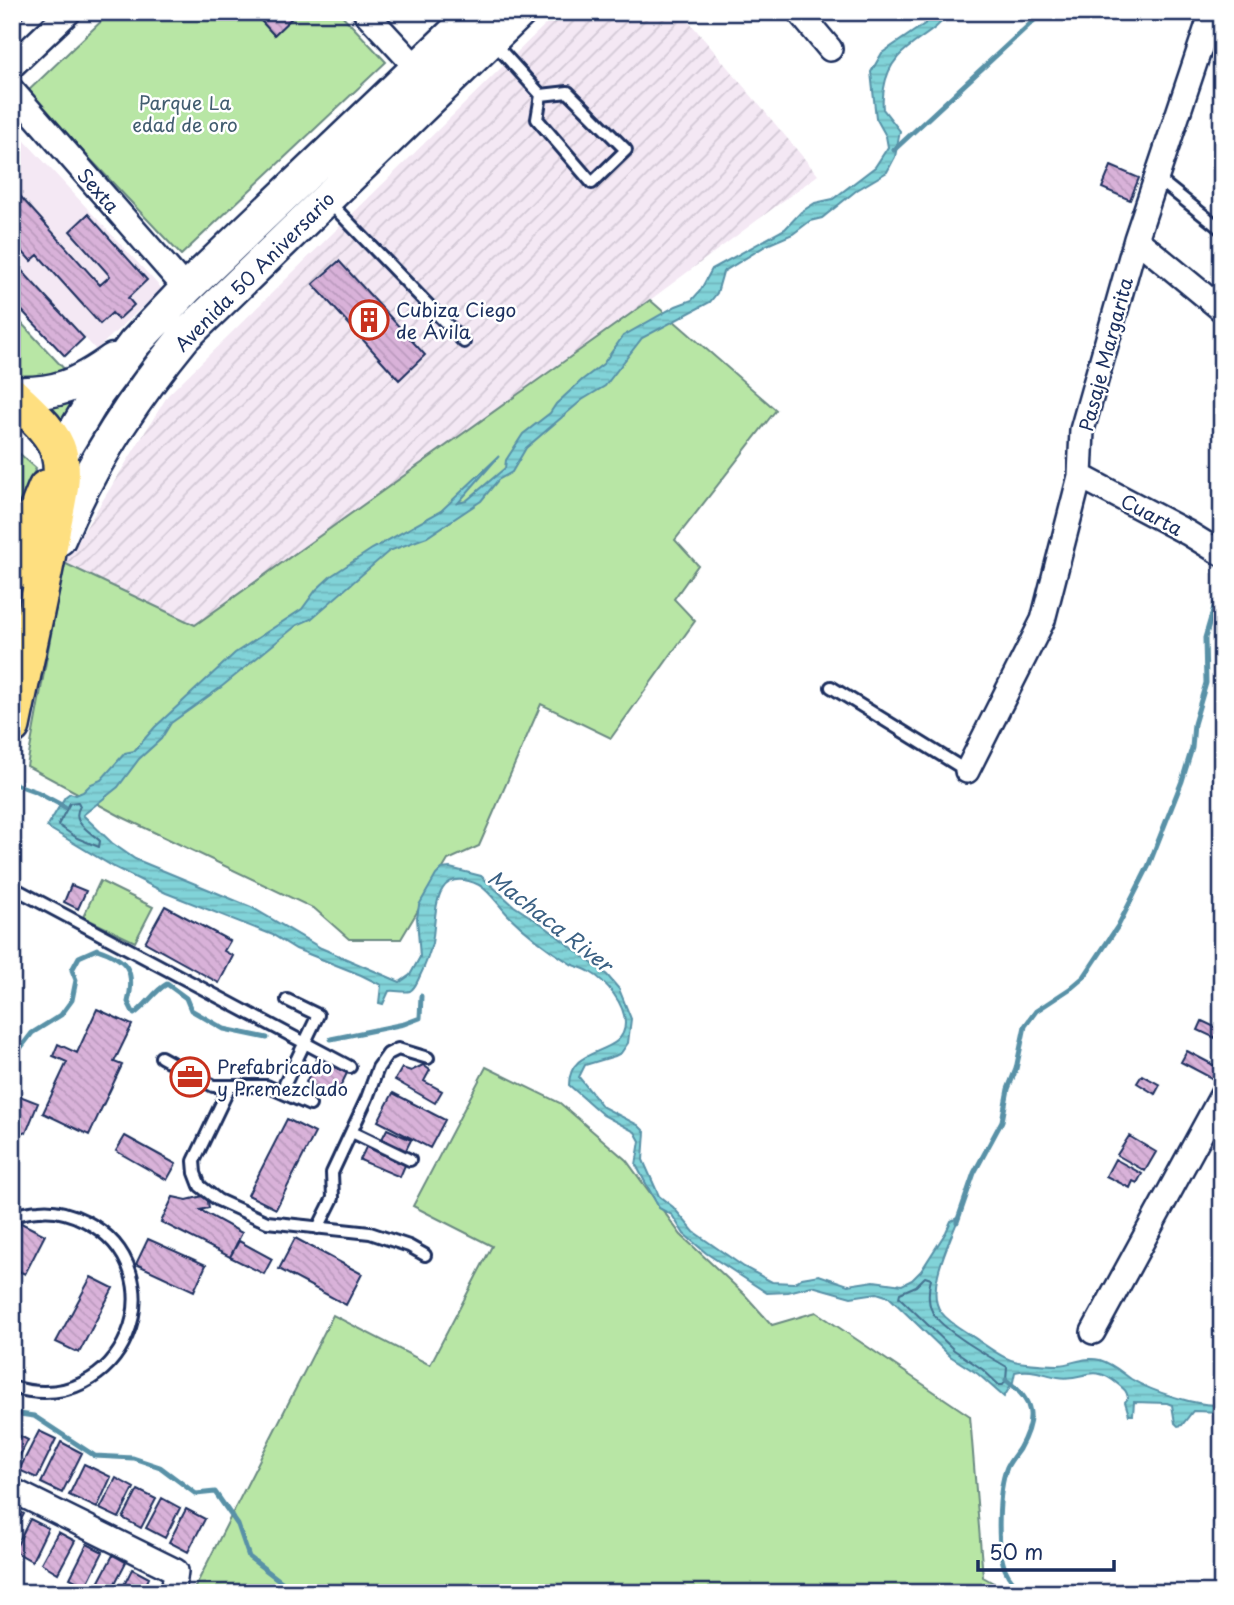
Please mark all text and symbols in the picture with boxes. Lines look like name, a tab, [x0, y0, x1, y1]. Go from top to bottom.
park label: Parque La edad de oro	[132, 88, 238, 138]
street label: Sexta	[71, 161, 127, 219]
street label: Avenida 50 Aniversario	[168, 185, 340, 357]
street label: Pasaje Margarita	[1071, 274, 1139, 434]
place label: Cubiza Ciego de Ávila	[396, 295, 516, 345]
building icon: Cubiza Ciego de Ávila	[348, 299, 390, 341]
street label: Cuarta	[1116, 486, 1188, 542]
water label: Machaca River	[482, 861, 622, 980]
place label: Prefabricado y Premezclado	[217, 1052, 348, 1102]
office icon: Prefabricado y Premezclado	[169, 1056, 211, 1098]
scale bar	[978, 1528, 1115, 1572]
text: 50 m	[989, 1535, 1043, 1567]

